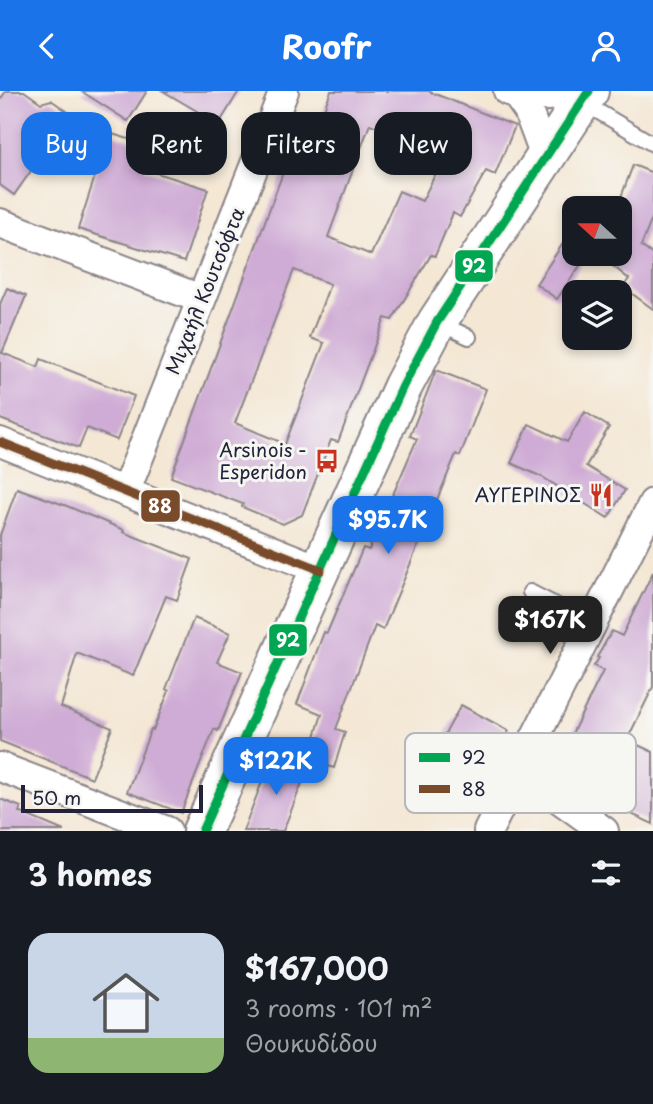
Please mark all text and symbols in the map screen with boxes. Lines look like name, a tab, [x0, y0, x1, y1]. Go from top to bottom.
text: Roofr	[282, 22, 371, 70]
icon: back	[28, 27, 66, 65]
icon: person	[587, 27, 625, 65]
chip: Buy	[21, 112, 112, 175]
chip: Rent	[126, 112, 227, 175]
chip: Filters	[241, 112, 360, 175]
chip: New	[374, 112, 472, 175]
north arrow	[562, 196, 632, 266]
map controls	[562, 196, 632, 350]
street label: Μιχαήλ Κουτσόφτα	[158, 203, 250, 379]
line badge: 92	[454, 249, 494, 283]
text: 92	[462, 251, 486, 279]
button: layers	[562, 280, 632, 350]
place label: Arsinois - Esperidon	[219, 435, 307, 485]
bus stop icon: Arsinois - Esperidon	[313, 447, 341, 475]
place label: ΑΥΓΕΡΙΝΟΣ	[475, 480, 581, 508]
restaurant icon: ΑΥΓΕΡΙΝΟΣ	[587, 481, 615, 509]
line badge: 88	[140, 489, 181, 523]
text: 88	[148, 491, 172, 519]
pin: $95.7K	[331, 497, 445, 556]
text: $95.7K	[348, 501, 428, 536]
pin: $167K	[501, 596, 599, 656]
text: $167K	[514, 601, 586, 636]
line badge: 92	[268, 623, 308, 657]
text: 92	[276, 625, 300, 653]
legend	[405, 733, 636, 813]
pin: $122K	[227, 737, 325, 797]
text: $122K	[239, 742, 313, 777]
text: 92	[462, 742, 486, 770]
text: 88	[462, 774, 486, 802]
scale bar	[21, 782, 203, 814]
text: 50 m	[32, 783, 81, 811]
text: 3 homes	[28, 851, 152, 896]
icon: filters	[587, 854, 625, 892]
text: $167,000	[245, 945, 389, 990]
icon: home	[84, 961, 168, 1045]
text: 3 rooms · 101 m²	[245, 990, 433, 1025]
text: Θουκυδίδου	[245, 1025, 378, 1060]

